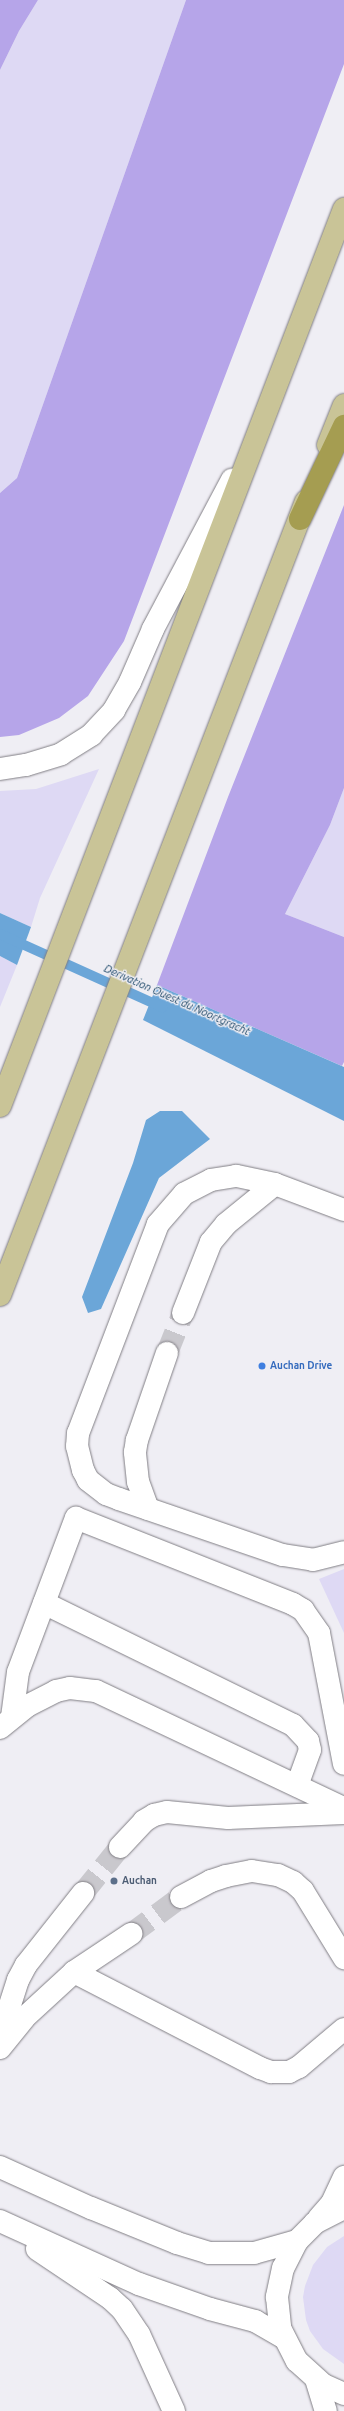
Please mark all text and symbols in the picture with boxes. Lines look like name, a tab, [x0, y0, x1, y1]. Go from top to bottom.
water label: Derivation Ouest du Noortgracht	[102, 962, 252, 1038]
place label: Auchan Drive	[270, 1360, 332, 1372]
marker: Auchan Drive	[257, 1361, 267, 1371]
place label: Auchan	[122, 1875, 157, 1887]
marker: Auchan	[109, 1876, 119, 1886]

